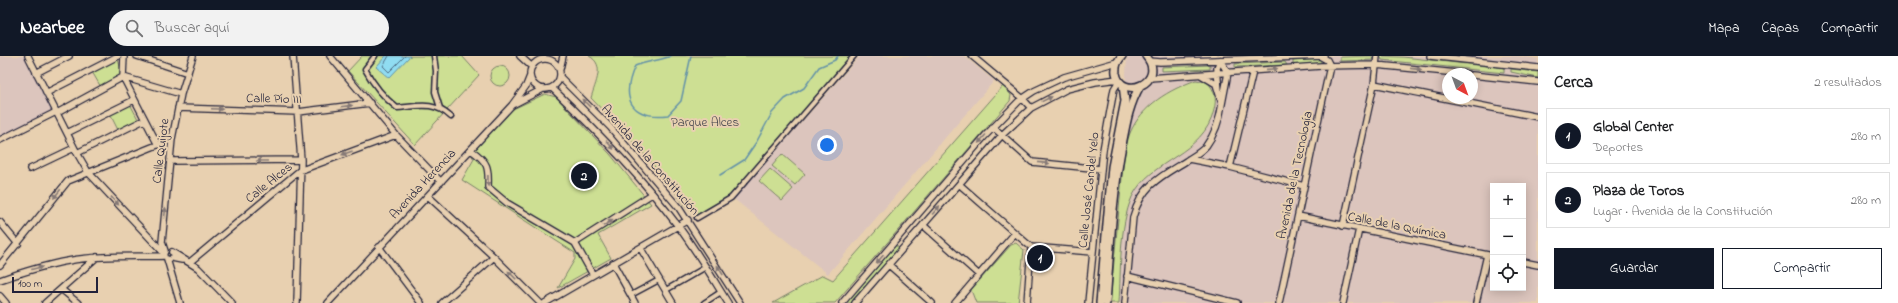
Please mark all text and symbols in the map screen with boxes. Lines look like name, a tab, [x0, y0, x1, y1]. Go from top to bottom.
search box	[109, 10, 389, 46]
text: Nearbee	[20, 15, 85, 42]
icon: search	[123, 17, 145, 39]
text: Buscar aquí	[155, 17, 230, 39]
text: Mapa	[1708, 18, 1740, 39]
text: Capas	[1762, 18, 1799, 39]
text: Compartir	[1821, 18, 1878, 39]
one-way arrow	[1266, 66, 1278, 73]
one-way arrow	[1410, 66, 1422, 72]
north arrow	[1442, 68, 1478, 104]
text: Cerca	[1554, 70, 1593, 95]
text: 2 resultados	[1814, 73, 1882, 92]
street label: Calle Pío III	[246, 89, 302, 109]
one-way arrow	[1041, 96, 1052, 102]
one-way arrow	[581, 98, 591, 108]
street label: Avenida de la Constitución	[597, 101, 703, 219]
one-way arrow	[341, 103, 353, 109]
one-way arrow	[211, 106, 224, 112]
street label: Avenida de la Tecnología	[1272, 109, 1319, 241]
park label: Parque Alces	[671, 113, 739, 132]
text: Global Center	[1593, 116, 1673, 138]
street label: Calle Quijote	[148, 117, 174, 185]
text: 1	[1566, 127, 1570, 146]
text: 280 m	[1851, 127, 1881, 146]
street label: Calle José Candel Yelo	[1073, 131, 1105, 249]
one-way arrow	[978, 133, 987, 144]
your location	[817, 135, 837, 155]
text: Deportes	[1593, 138, 1643, 157]
one-way arrow	[605, 140, 614, 150]
street label: Avenida Herencia	[385, 144, 461, 224]
one-way arrow	[340, 151, 352, 157]
street label: Calle Alces	[241, 158, 297, 208]
one-way arrow	[255, 158, 268, 164]
one-way arrow	[1038, 160, 1051, 166]
pin: 2	[571, 161, 597, 191]
one-way arrow	[485, 175, 491, 188]
text: Plaza de Toros	[1593, 180, 1684, 202]
map controls	[1490, 183, 1526, 291]
button: +	[1490, 183, 1526, 219]
one-way arrow	[53, 188, 62, 199]
text: 2	[1565, 191, 1571, 210]
text: 280 m	[1851, 191, 1881, 210]
one-way arrow	[110, 196, 119, 205]
text: Lugar · Avenida de la Constitución	[1593, 202, 1772, 221]
one-way arrow	[931, 206, 940, 215]
one-way arrow	[162, 207, 168, 219]
street label: Calle de la Química	[1346, 207, 1448, 245]
one-way arrow	[602, 219, 614, 226]
button: −	[1490, 219, 1526, 255]
pin: 1	[1027, 243, 1053, 273]
button: Guardar	[1554, 248, 1714, 289]
button: Compartir	[1722, 248, 1882, 289]
one-way arrow	[875, 253, 884, 264]
button: locate	[1490, 255, 1526, 291]
one-way arrow	[31, 264, 43, 270]
one-way arrow	[716, 264, 723, 276]
one-way arrow	[507, 270, 517, 280]
scale bar	[12, 275, 98, 294]
text: 100 m	[18, 276, 42, 292]

